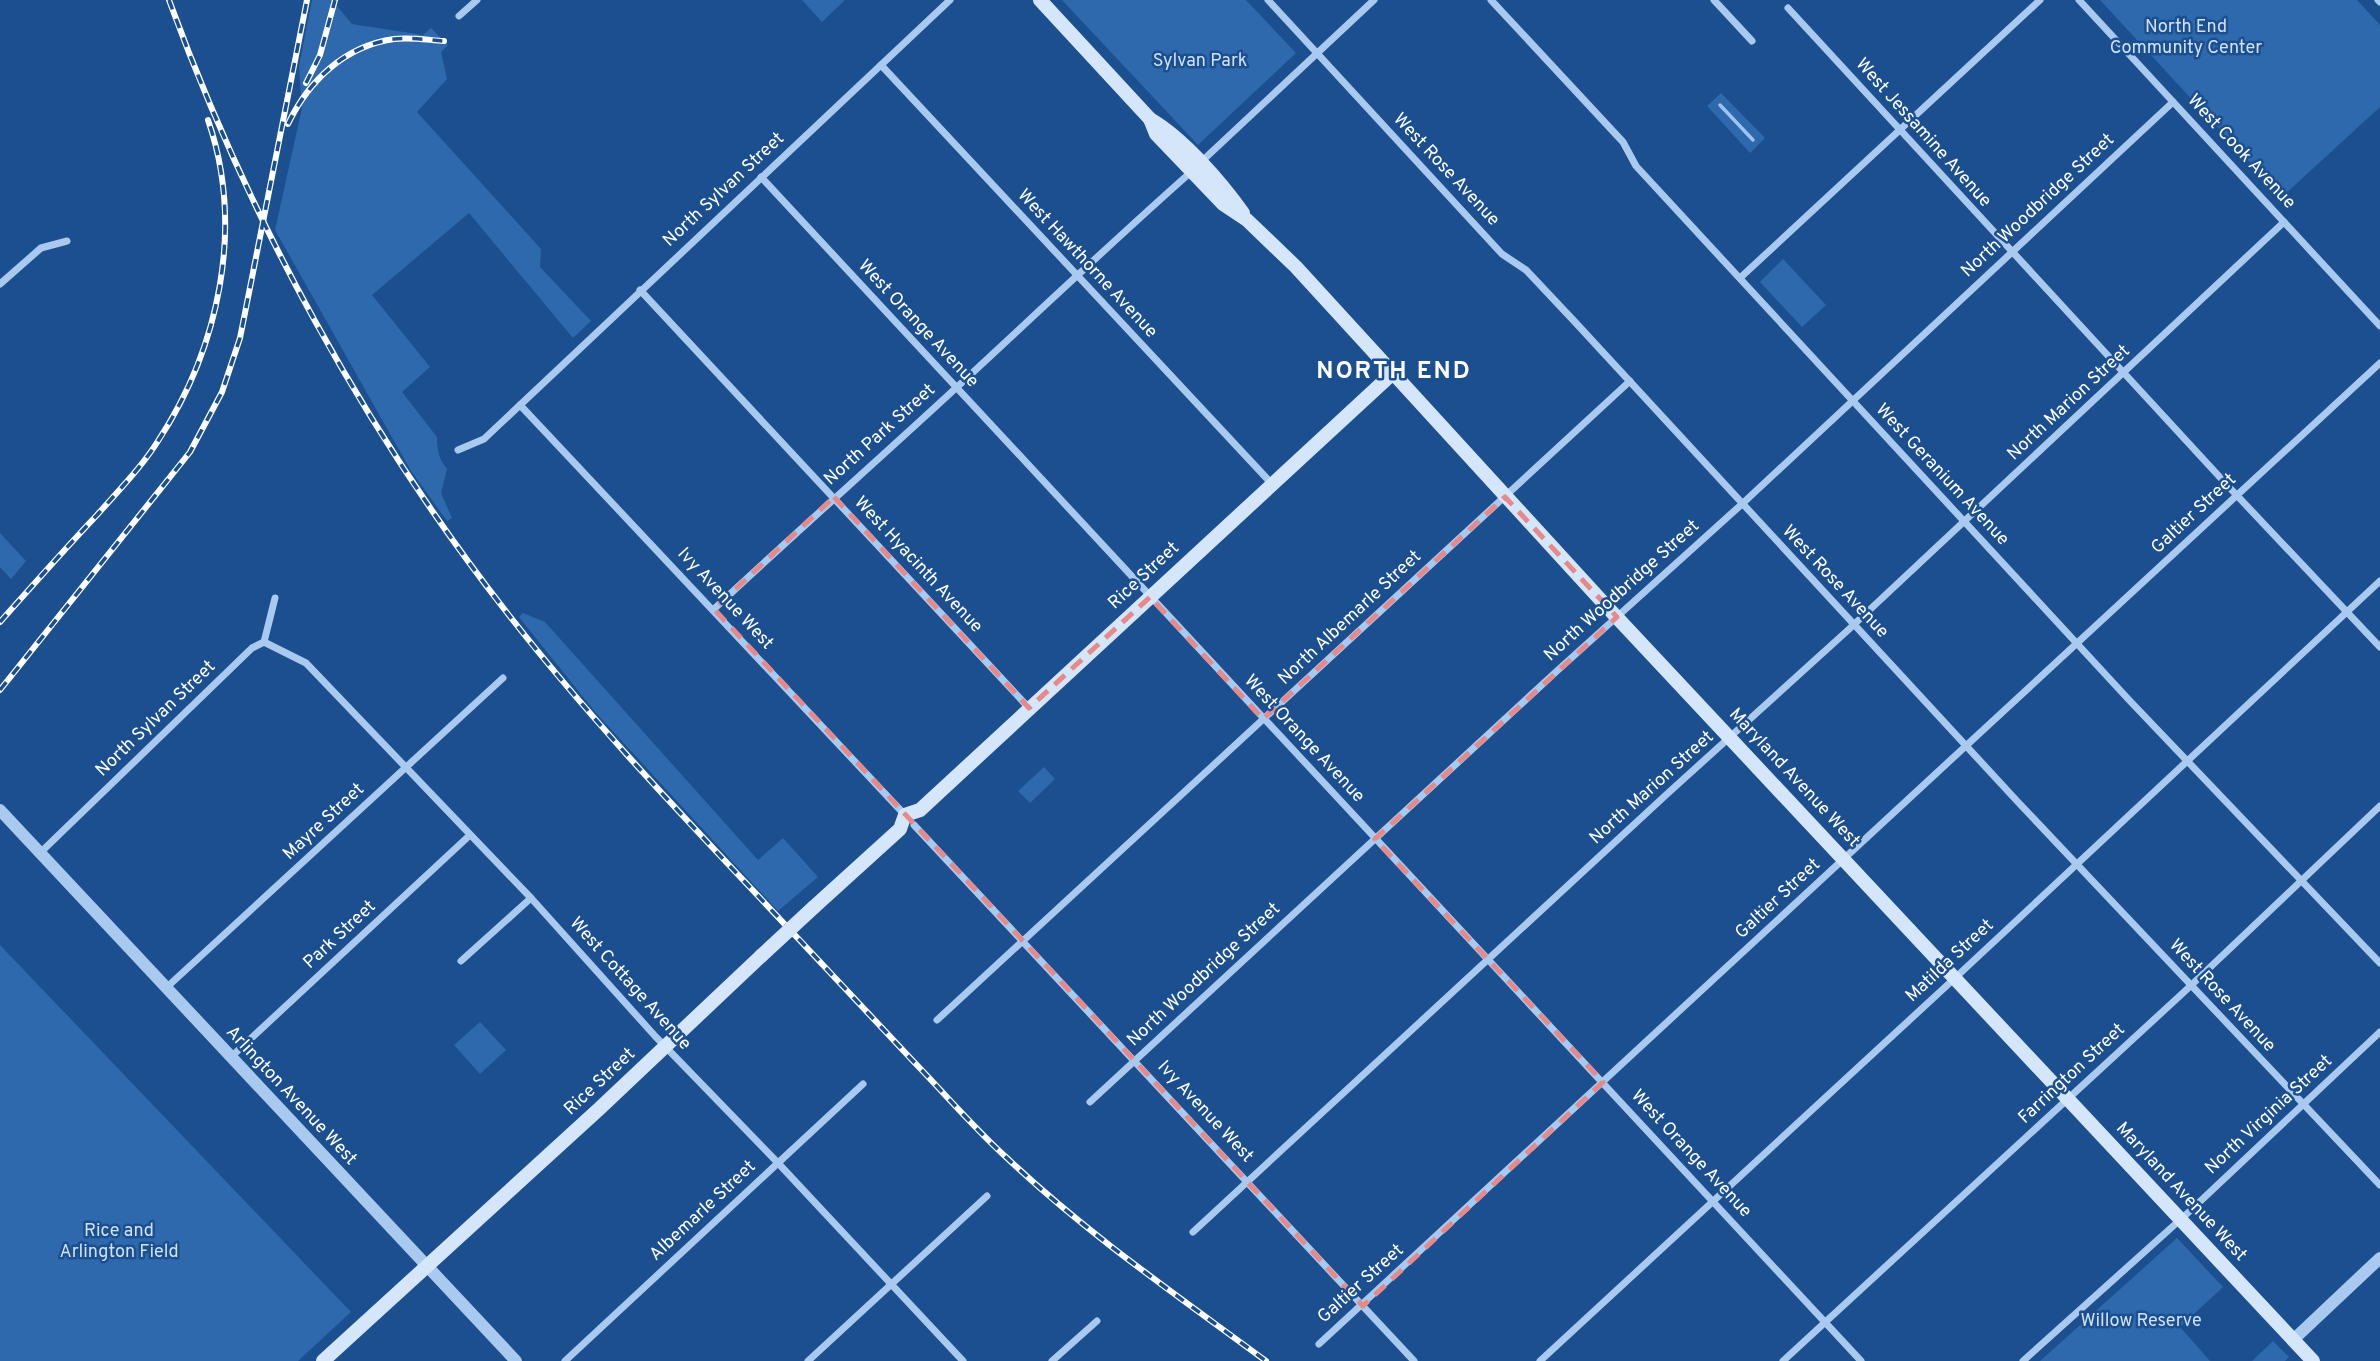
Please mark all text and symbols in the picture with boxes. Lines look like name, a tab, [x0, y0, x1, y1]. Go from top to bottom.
park label: North End Community Center	[2110, 16, 2262, 60]
park label: Sylvan Park	[1153, 50, 1247, 73]
street label: West Jessamine Avenue	[1850, 54, 1996, 212]
street label: West Cook Avenue	[2182, 90, 2300, 214]
street label: West Rose Avenue	[1388, 109, 1504, 231]
street label: North Sylvan Street	[658, 128, 790, 252]
street label: North Woodbridge Street	[1957, 129, 2119, 283]
street label: West Hawthorne Avenue	[1012, 185, 1162, 343]
street label: West Orange Avenue	[853, 255, 983, 393]
street label: North Marion Street	[2003, 340, 2135, 466]
district label: NORTH END	[1316, 357, 1472, 387]
street label: North Park Street	[820, 379, 940, 491]
street label: West Geranium Avenue	[1870, 399, 2014, 551]
street label: Galtier Street	[2147, 469, 2241, 559]
street label: West Hyacinth Avenue	[849, 492, 987, 638]
street label: North Woodbridge Street	[1540, 515, 1704, 667]
street label: West Rose Avenue	[1777, 521, 1893, 643]
street label: Rice Street	[1104, 537, 1184, 615]
street label: Ivy Avenue West	[672, 543, 778, 655]
street label: North Albemarle Street	[1274, 546, 1426, 690]
street label: North Sylvan Street	[91, 656, 221, 782]
street label: West Orange Avenue	[1239, 670, 1369, 808]
street label: Maryland Avenue West	[1723, 704, 1865, 852]
street label: North Marion Street	[1585, 726, 1719, 850]
street label: Mayre Street	[278, 778, 370, 866]
street label: Galtier Street	[1731, 854, 1825, 944]
street label: Park Street	[299, 896, 381, 974]
street label: North Woodbridge Street	[1123, 898, 1285, 1052]
street label: West Cottage Avenue	[564, 913, 696, 1055]
street label: Matilda Street	[1901, 914, 1999, 1008]
street label: West Rose Avenue	[2164, 935, 2280, 1057]
street label: Farrington Street	[2014, 1019, 2130, 1129]
street label: Arlington Avenue West	[220, 1021, 362, 1171]
street label: Rice Street	[560, 1043, 640, 1121]
street label: North Virginia Street	[2201, 1050, 2337, 1180]
street label: Ivy Avenue West	[1152, 1056, 1258, 1168]
street label: West Orange Avenue	[1626, 1085, 1756, 1223]
street label: Maryland Avenue West	[2110, 1118, 2252, 1266]
street label: Albemarle Street	[645, 1156, 761, 1266]
park label: Rice and Arlington Field	[59, 1220, 179, 1264]
street label: Galtier Street	[1313, 1239, 1409, 1329]
park label: Willow Reserve	[2080, 1310, 2202, 1333]

